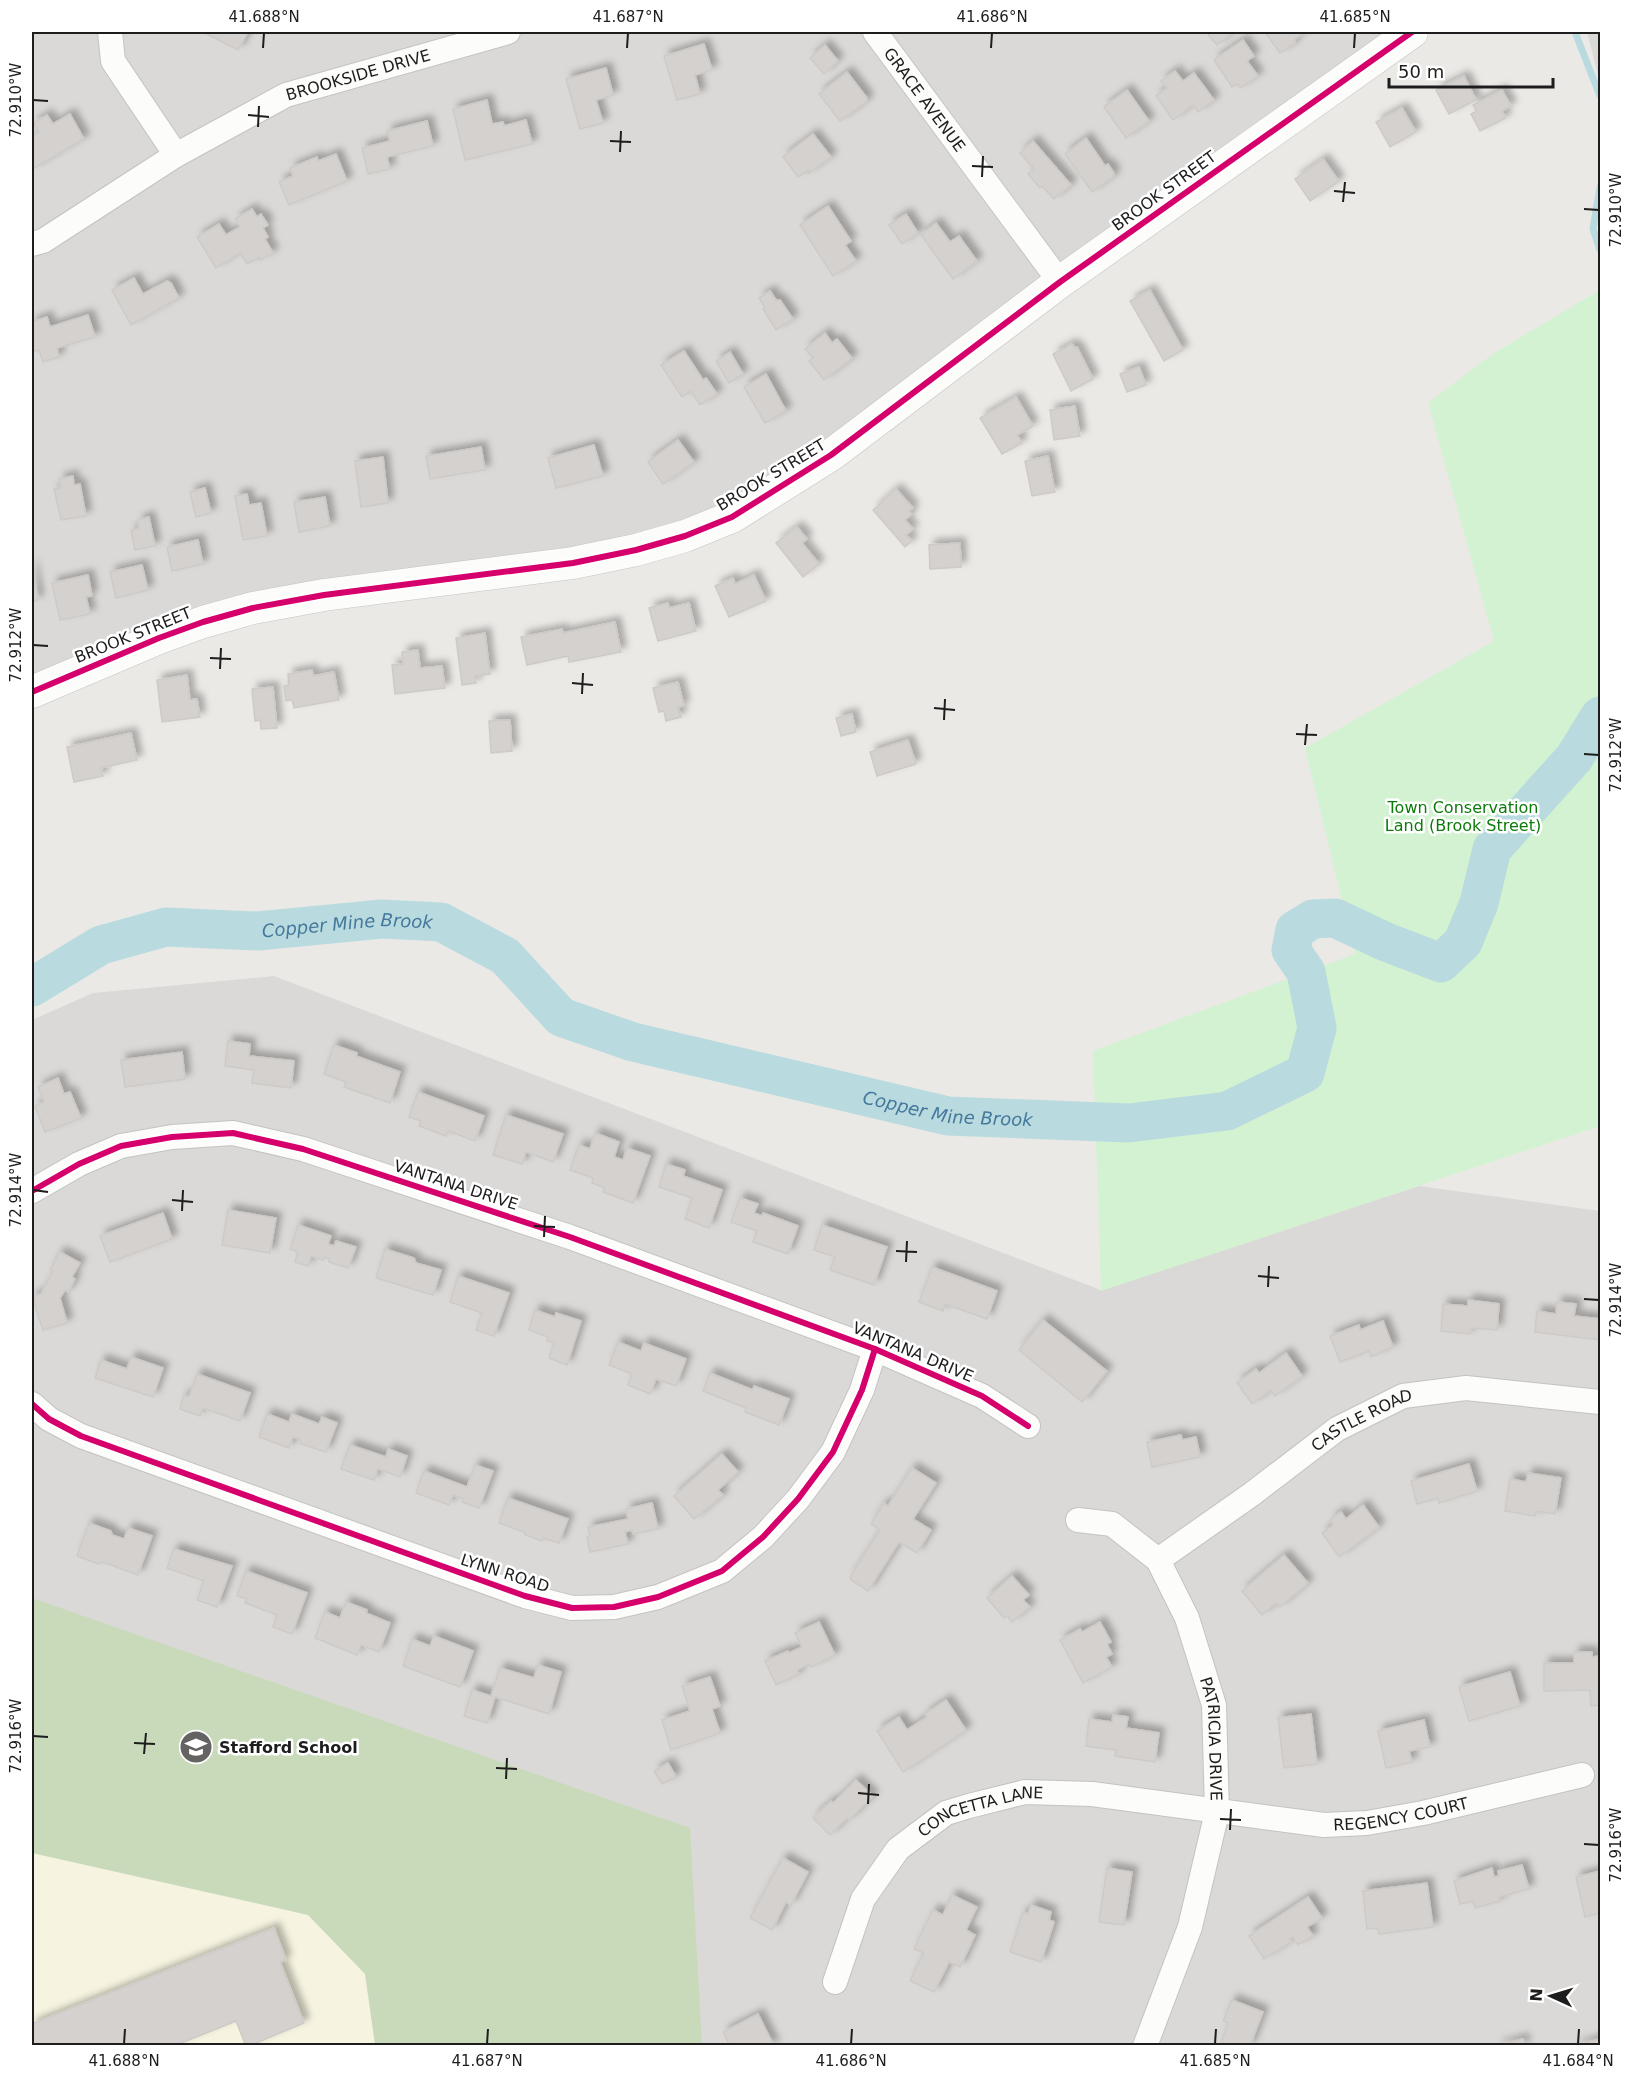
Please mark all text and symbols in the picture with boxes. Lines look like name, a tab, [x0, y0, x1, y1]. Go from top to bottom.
text: 41.688°N	[228, 8, 300, 26]
text: 41.687°N	[592, 8, 664, 26]
text: 41.686°N	[956, 8, 1028, 26]
text: 41.685°N	[1319, 8, 1391, 26]
street label: GRACE AVENUE	[880, 44, 970, 155]
street label: BROOKSIDE DRIVE	[284, 45, 433, 104]
scale bar	[1389, 51, 1552, 89]
text: 50 m	[1398, 61, 1444, 82]
text: 72.910°W	[7, 62, 25, 137]
street label: BROOK STREET	[1108, 147, 1220, 235]
text: 72.910°W	[1607, 172, 1625, 247]
street label: BROOK STREET	[713, 435, 829, 515]
street label: BROOK STREET	[72, 603, 194, 667]
text: 72.912°W	[7, 607, 25, 682]
text: 72.912°W	[1607, 717, 1625, 792]
park label: Town Conservation Land (Brook Street)	[1385, 798, 1541, 835]
water label: Copper Mine Brook	[261, 908, 435, 941]
water label: Copper Mine Brook	[861, 1086, 1035, 1130]
text: 72.914°W	[7, 1152, 25, 1227]
street label: VANTANA DRIVE	[391, 1156, 521, 1214]
text: 72.914°W	[1607, 1262, 1625, 1337]
street label: VANTANA DRIVE	[850, 1318, 976, 1386]
street label: CASTLE ROAD	[1307, 1385, 1413, 1455]
street label: LYNN ROAD	[458, 1550, 552, 1596]
street label: PATRICIA DRIVE	[1196, 1674, 1226, 1801]
text: 72.916°W	[7, 1698, 25, 1773]
school or university icon: Stafford School	[178, 1729, 214, 1765]
place label: Stafford School	[219, 1738, 358, 1757]
street label: CONCETTA LANE	[914, 1782, 1044, 1841]
street label: REGENCY COURT	[1333, 1793, 1470, 1834]
text: 72.916°W	[1607, 1807, 1625, 1882]
north arrow	[1521, 1966, 1581, 2026]
text: N	[1527, 1988, 1546, 2002]
text: 41.688°N	[88, 2052, 160, 2070]
text: 41.687°N	[451, 2052, 523, 2070]
text: 41.686°N	[815, 2052, 887, 2070]
text: 41.685°N	[1179, 2052, 1251, 2070]
text: 41.684°N	[1542, 2052, 1614, 2070]

